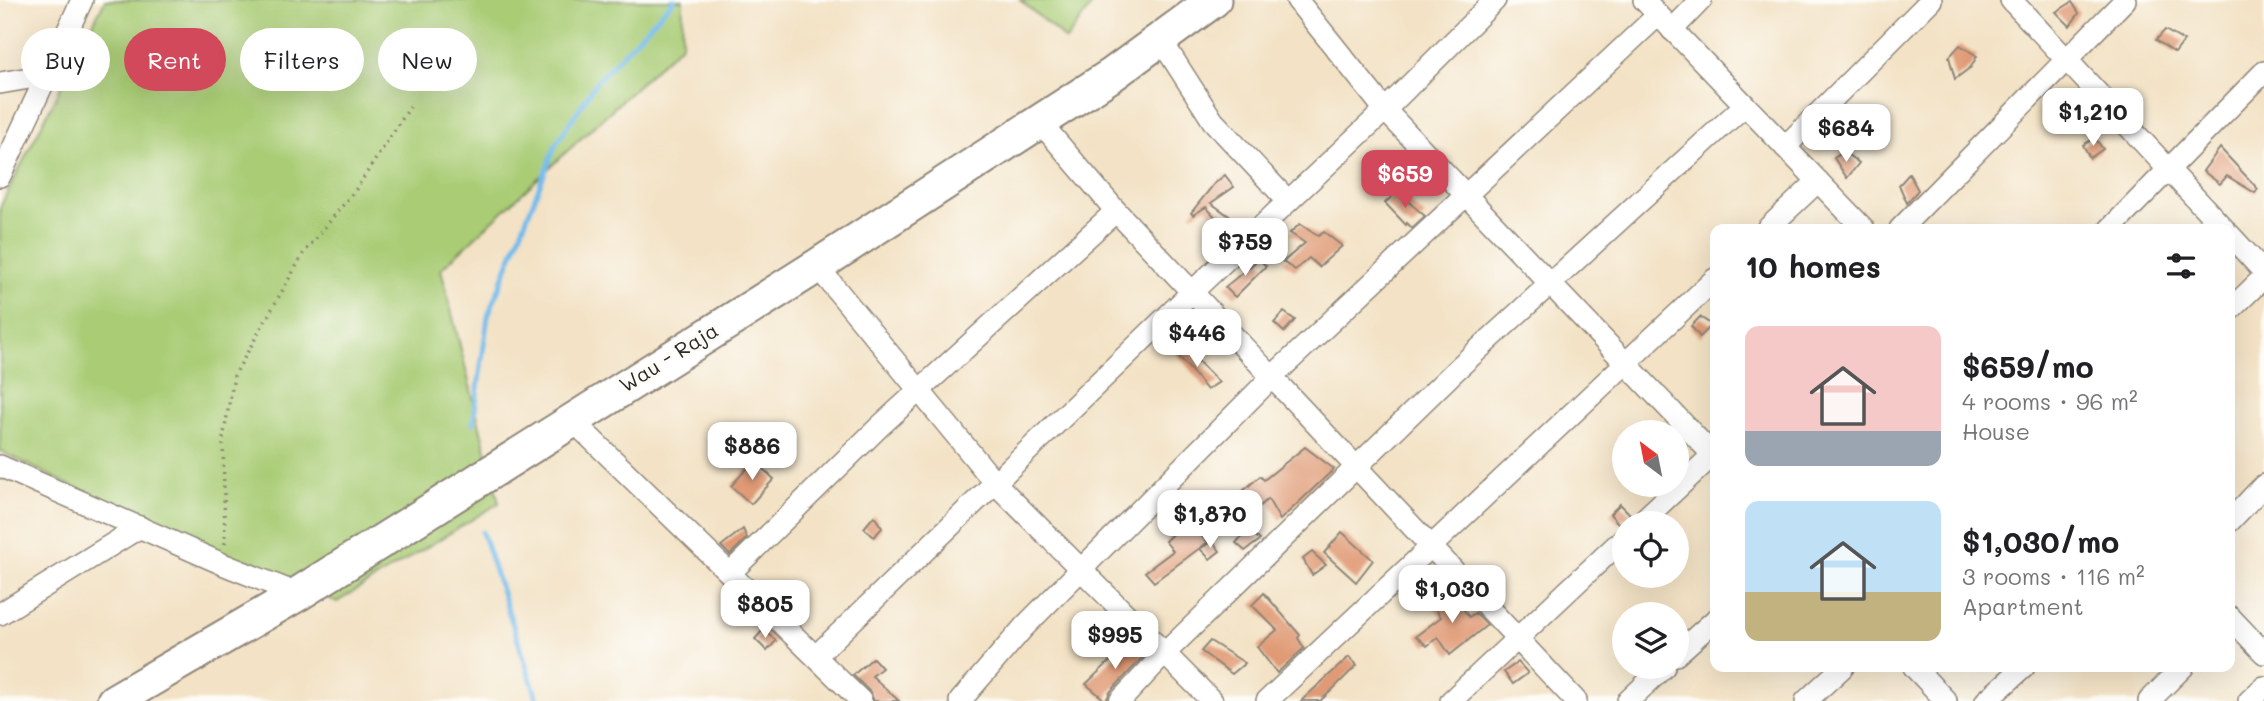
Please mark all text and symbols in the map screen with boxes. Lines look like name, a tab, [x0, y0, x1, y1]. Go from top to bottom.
chip: Buy	[21, 28, 110, 91]
chip: Rent	[124, 28, 226, 91]
chip: Filters	[240, 28, 364, 91]
chip: New	[378, 28, 477, 91]
pin: $1,210	[2036, 88, 2150, 148]
text: $1,210	[2058, 96, 2128, 126]
pin: $684	[1805, 104, 1887, 164]
text: $684	[1818, 112, 1874, 142]
pin: $659	[1364, 150, 1446, 210]
text: $659	[1377, 158, 1433, 188]
pin: $759	[1204, 218, 1286, 278]
text: $759	[1218, 226, 1272, 256]
text: 10 homes	[1745, 246, 1881, 286]
icon: filters	[2162, 247, 2200, 285]
pin: $446	[1156, 310, 1238, 369]
street label: Wau - Raja	[614, 316, 723, 398]
text: $446	[1168, 317, 1226, 347]
text: $659/mo	[1962, 346, 2094, 386]
icon: home	[1801, 354, 1885, 438]
text: 4 rooms · 96 m²	[1962, 386, 2138, 416]
text: House	[1962, 416, 2030, 446]
north arrow	[1612, 420, 1689, 497]
map controls	[1612, 420, 1689, 679]
pin: $886	[711, 422, 793, 482]
text: $886	[724, 430, 780, 460]
pin: $1,870	[1153, 490, 1267, 550]
text: $1,870	[1173, 498, 1247, 528]
button: locate	[1612, 511, 1689, 588]
text: $1,030/mo	[1962, 521, 2119, 561]
icon: home	[1801, 529, 1885, 613]
text: 3 rooms · 116 m²	[1962, 561, 2145, 591]
pin: $1,030	[1395, 566, 1509, 625]
text: $1,030	[1415, 573, 1489, 603]
pin: $805	[724, 580, 806, 640]
text: $805	[737, 588, 793, 618]
text: Apartment	[1962, 591, 2084, 621]
button: layers	[1612, 602, 1689, 679]
pin: $995	[1074, 612, 1156, 671]
text: $995	[1087, 619, 1143, 649]

